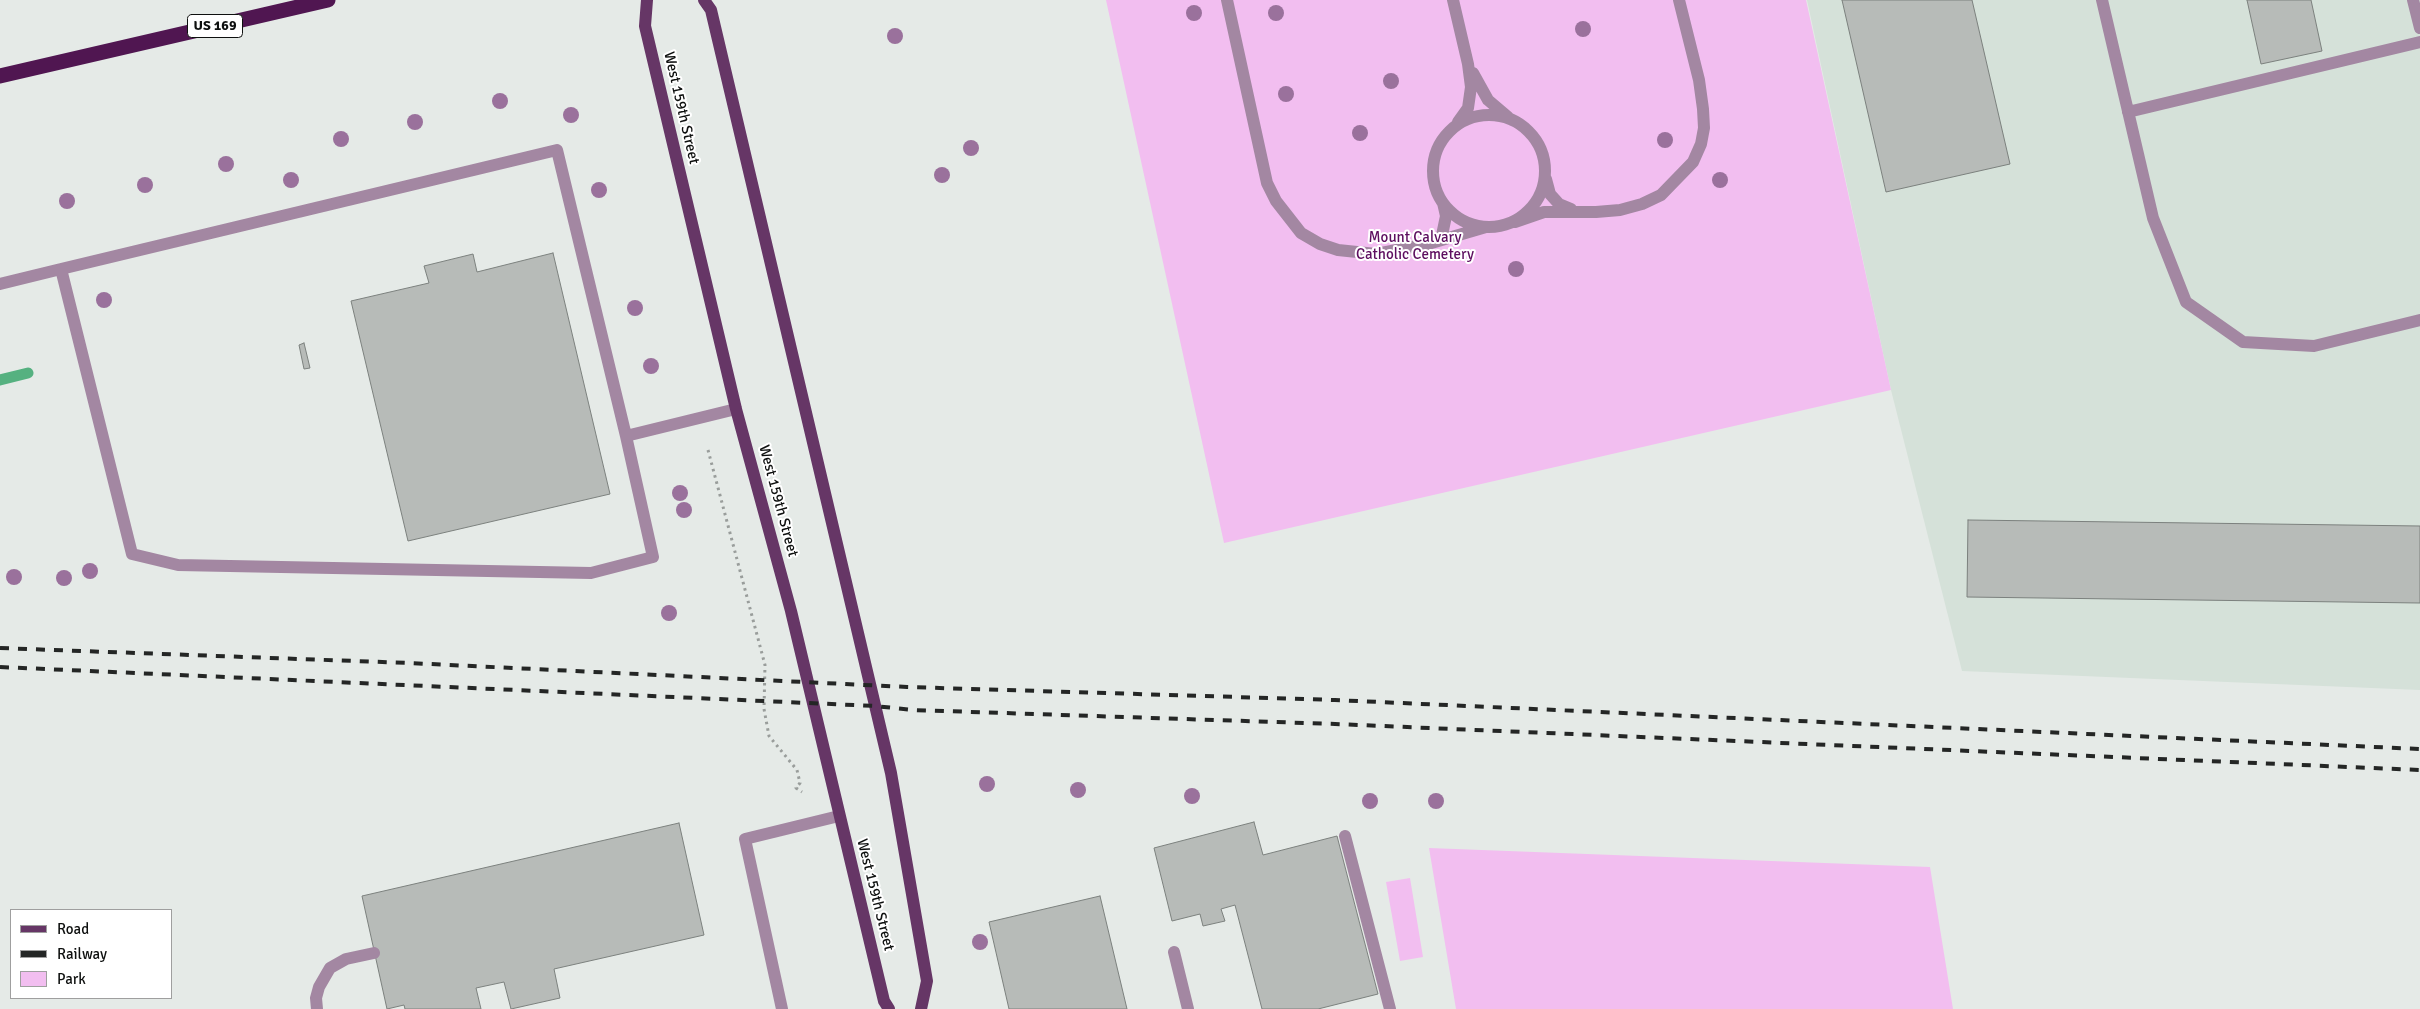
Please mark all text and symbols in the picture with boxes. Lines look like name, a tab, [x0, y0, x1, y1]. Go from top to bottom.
road number: US 169	[188, 15, 242, 38]
street label: West 159th Street	[659, 50, 703, 166]
park label: Mount Calvary Catholic Cemetery	[1356, 229, 1474, 264]
street label: West 159th Street	[754, 443, 802, 559]
street label: West 159th Street	[852, 837, 898, 953]
legend	[10, 909, 172, 999]
text: Road	[57, 920, 89, 938]
text: Railway	[57, 945, 107, 963]
text: Park	[57, 970, 86, 988]

